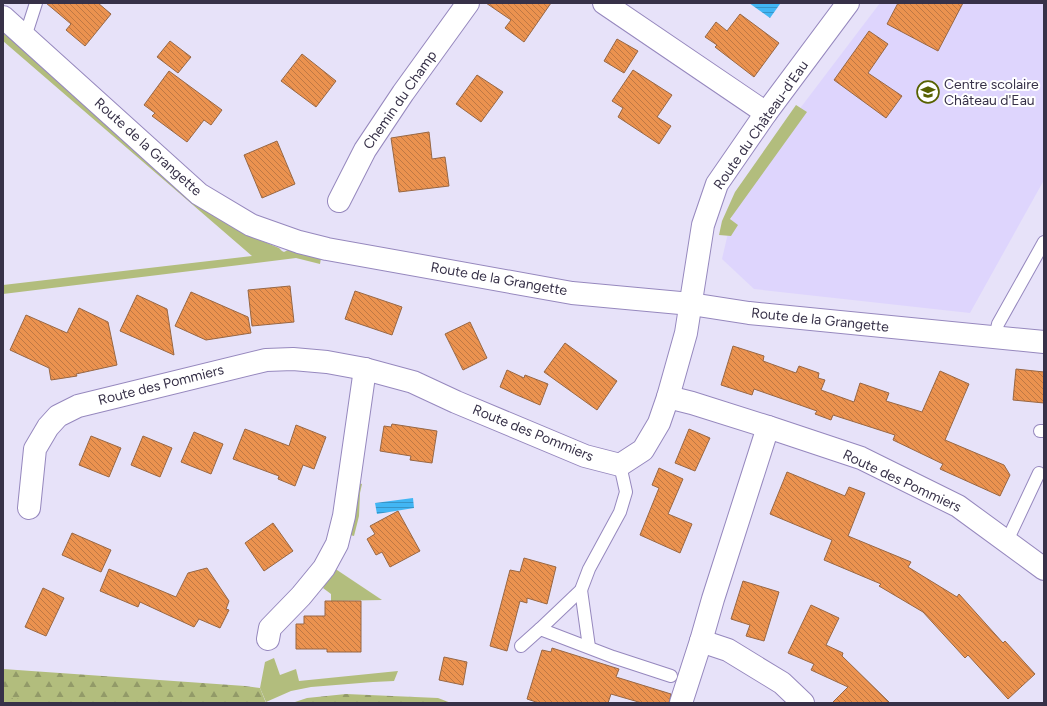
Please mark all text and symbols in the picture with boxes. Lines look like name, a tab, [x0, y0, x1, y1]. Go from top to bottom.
street label: Chemin du Champ	[360, 47, 440, 153]
street label: Route du Château-d'Eau	[710, 57, 812, 193]
place label: Centre scolaire Château d'Eau	[944, 76, 1039, 109]
school or university icon: Centre scolaire Château d'Eau	[915, 79, 941, 105]
street label: Route de la Grangette	[91, 94, 205, 200]
street label: Route de la Grangette	[429, 259, 569, 299]
street label: Route de la Grangette	[750, 304, 890, 336]
street label: Route des Pommiers	[96, 361, 226, 409]
street label: Route des Pommiers	[470, 401, 596, 465]
street label: Route des Pommiers	[840, 446, 964, 516]

